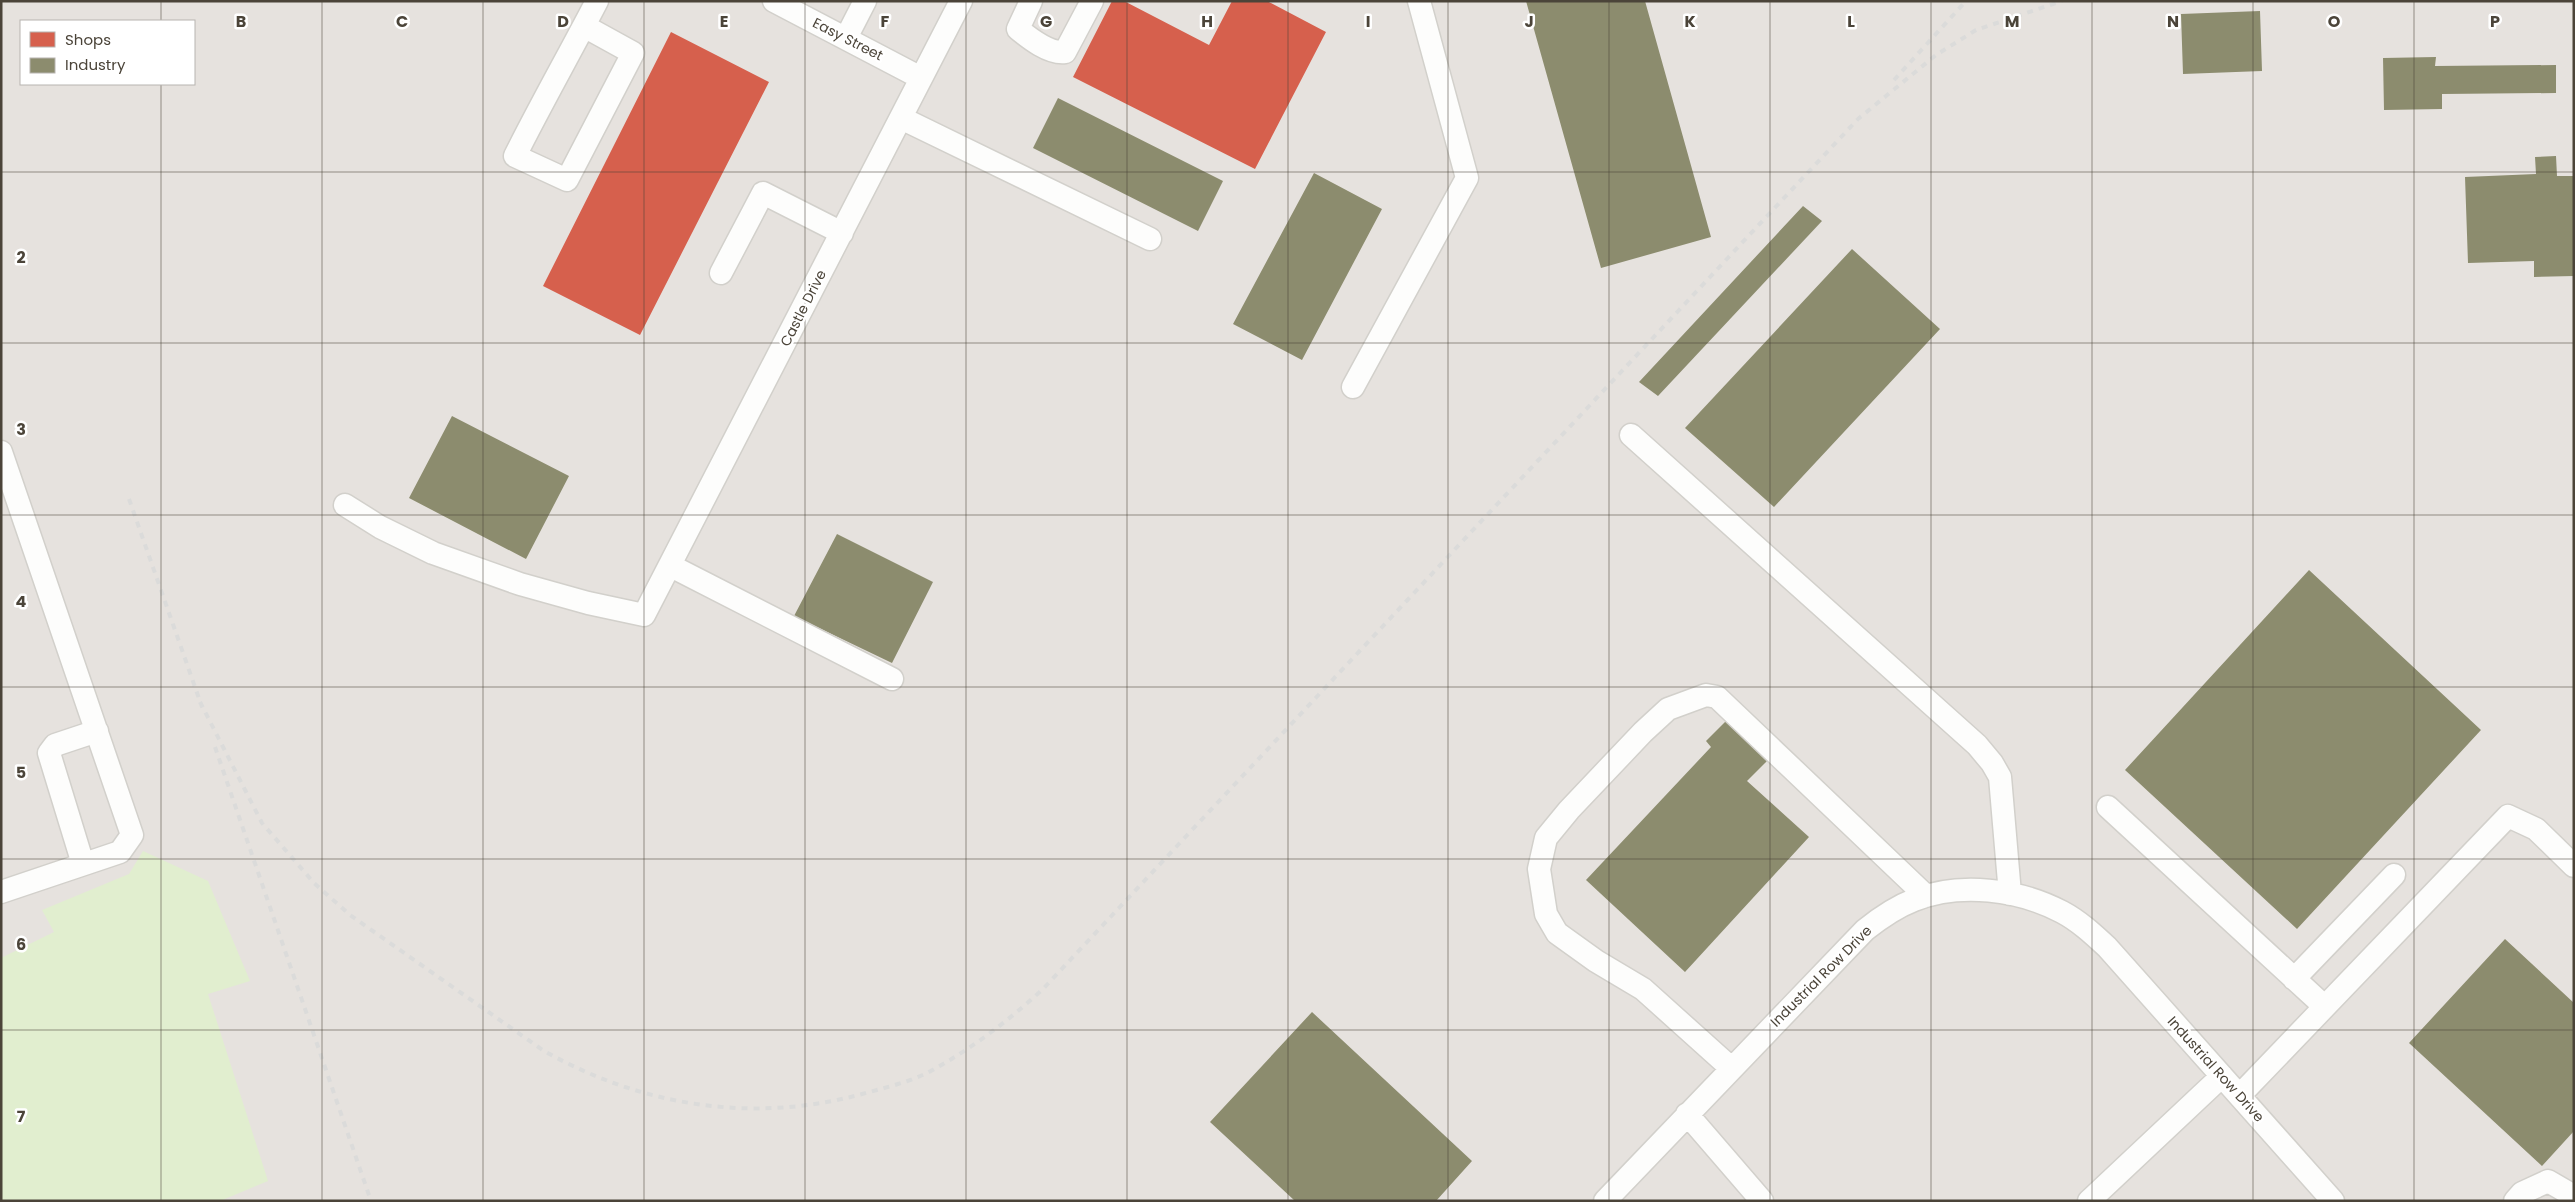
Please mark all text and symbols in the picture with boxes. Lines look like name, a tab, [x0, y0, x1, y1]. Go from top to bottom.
text: B	[236, 10, 246, 33]
text: C	[396, 10, 408, 33]
text: D	[557, 10, 569, 33]
text: E	[720, 10, 728, 33]
text: F	[881, 10, 890, 33]
text: G	[1040, 10, 1052, 33]
text: H	[1201, 10, 1213, 33]
text: I	[1366, 10, 1370, 33]
text: J	[1524, 10, 1534, 33]
text: K	[1684, 10, 1696, 33]
text: L	[1847, 10, 1855, 33]
text: M	[2005, 10, 2019, 33]
text: N	[2167, 10, 2179, 33]
text: O	[2328, 10, 2341, 33]
text: P	[2490, 10, 2500, 33]
street label: Easy Street	[809, 13, 887, 65]
legend	[20, 20, 195, 85]
text: Shops	[65, 29, 111, 50]
text: Industry	[65, 54, 126, 75]
text: 2	[16, 246, 26, 269]
street label: Castle Drive	[775, 266, 831, 350]
text: 3	[16, 418, 26, 441]
text: 4	[16, 590, 27, 613]
text: 5	[16, 761, 26, 784]
street label: Industrial Row Drive	[1766, 921, 1876, 1031]
text: 6	[16, 933, 26, 956]
street label: Industrial Row Drive	[2163, 1012, 2269, 1127]
text: 7	[17, 1105, 26, 1128]

